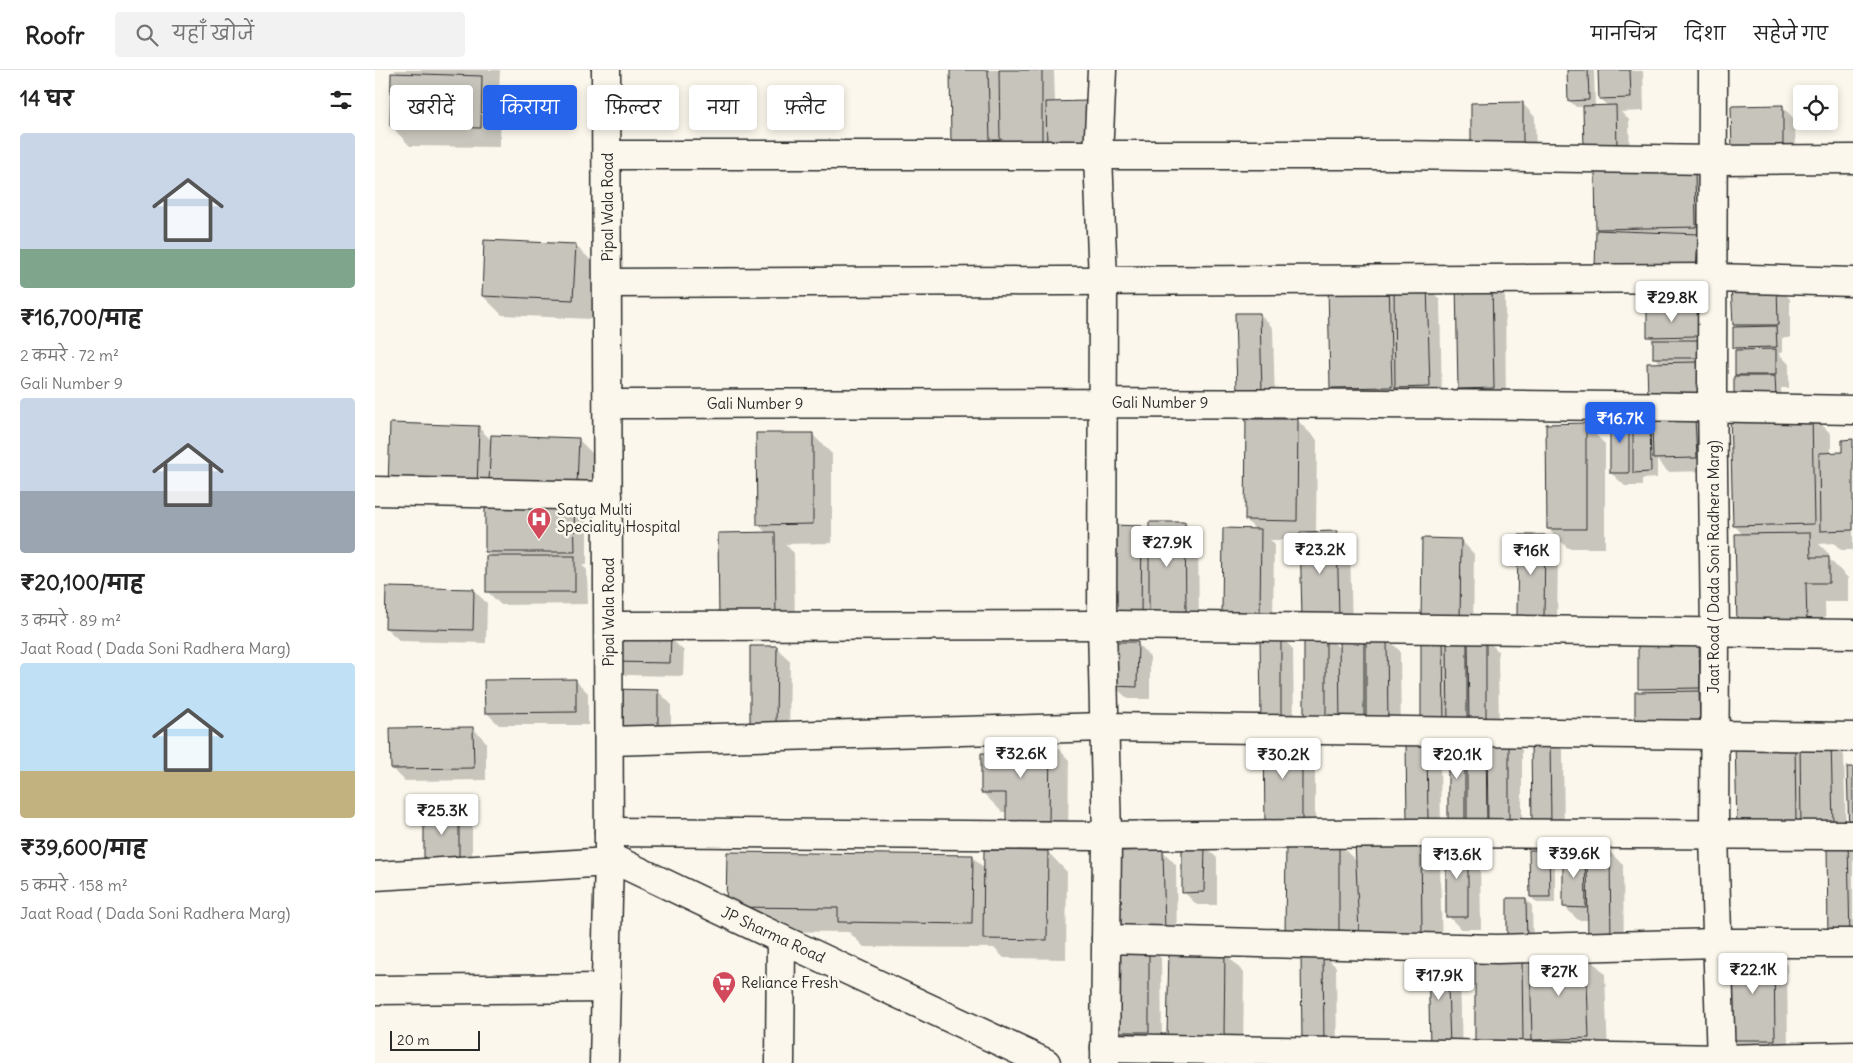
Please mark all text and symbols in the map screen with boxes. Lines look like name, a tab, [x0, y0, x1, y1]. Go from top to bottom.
search box	[115, 12, 465, 57]
text: Roofr	[25, 20, 85, 50]
icon: search	[133, 21, 161, 49]
text: यहाँ खोजें	[173, 21, 254, 45]
text: मानचित्र	[1591, 22, 1657, 45]
text: दिशा	[1685, 22, 1726, 45]
text: सहेजे गए	[1754, 22, 1828, 45]
text: 14 घर	[20, 85, 73, 112]
chip: खरीदें	[390, 85, 473, 130]
chip: किराया	[483, 85, 577, 130]
chip: फ़िल्टर	[587, 85, 679, 130]
chip: नया	[689, 85, 757, 130]
chip: फ़्लैट	[767, 85, 844, 130]
map controls	[1793, 85, 1838, 130]
button: locate	[1793, 85, 1838, 130]
icon: filters	[327, 86, 355, 114]
street label: Pipal Wala Road	[598, 152, 617, 261]
icon: home	[143, 165, 233, 255]
pin: ₹29.8K	[1631, 280, 1713, 323]
text: ₹29.8K	[1646, 287, 1698, 307]
text: ₹16,700/माह	[20, 304, 142, 331]
text: 2 कमरे · 72 m²	[20, 345, 119, 365]
text: Gali Number 9	[20, 373, 123, 393]
street label: Gali Number 9	[1112, 393, 1208, 412]
street label: Gali Number 9	[707, 394, 803, 413]
pin: ₹16.7K	[1579, 402, 1661, 444]
text: ₹16.7K	[1596, 408, 1644, 428]
icon: home	[143, 430, 233, 520]
street label: Jaat Road ( Dada Soni Radhera Marg)	[1704, 440, 1723, 694]
place label: Satya Multi Speciality Hospital	[557, 500, 680, 536]
hospital icon: Satya Multi Speciality Hospital	[526, 506, 552, 540]
pin: ₹27.9K	[1126, 526, 1208, 568]
text: ₹27.9K	[1142, 532, 1192, 552]
pin: ₹23.2K	[1279, 532, 1361, 575]
pin: ₹16K	[1501, 534, 1561, 576]
text: ₹23.2K	[1295, 539, 1345, 559]
text: ₹16K	[1513, 540, 1549, 560]
street label: Pipal Wala Road	[599, 557, 618, 666]
text: ₹20,100/माह	[20, 569, 144, 596]
text: 3 कमरे · 89 m²	[20, 610, 121, 630]
text: Jaat Road ( Dada Soni Radhera Marg)	[20, 638, 290, 658]
icon: home	[143, 695, 233, 785]
pin: ₹32.6K	[980, 736, 1062, 779]
pin: ₹30.2K	[1242, 738, 1324, 780]
pin: ₹20.1K	[1416, 738, 1498, 780]
text: ₹32.6K	[995, 743, 1047, 763]
text: ₹30.2K	[1257, 744, 1309, 764]
text: ₹20.1K	[1432, 744, 1482, 764]
pin: ₹25.3K	[401, 794, 483, 836]
text: ₹25.3K	[416, 800, 468, 820]
text: ₹39,600/माह	[20, 834, 146, 861]
pin: ₹39.6K	[1533, 836, 1615, 879]
pin: ₹13.6K	[1416, 838, 1498, 880]
text: ₹39.6K	[1548, 843, 1600, 863]
text: ₹13.6K	[1433, 844, 1481, 864]
text: 5 कमरे · 158 m²	[20, 875, 128, 895]
street label: JP Sharma Road	[718, 902, 828, 967]
text: Jaat Road ( Dada Soni Radhera Marg)	[20, 903, 290, 923]
pin: ₹22.1K	[1712, 952, 1794, 995]
pin: ₹27K	[1529, 954, 1589, 997]
pin: ₹17.9K	[1398, 958, 1480, 1001]
text: ₹22.1K	[1729, 959, 1777, 979]
text: ₹27K	[1540, 961, 1578, 981]
text: ₹17.9K	[1415, 965, 1463, 985]
supermarket icon: Reliance Fresh	[711, 970, 737, 1004]
place label: Reliance Fresh	[741, 973, 839, 992]
scale bar	[390, 1028, 480, 1051]
text: 20 m	[397, 1031, 430, 1049]

